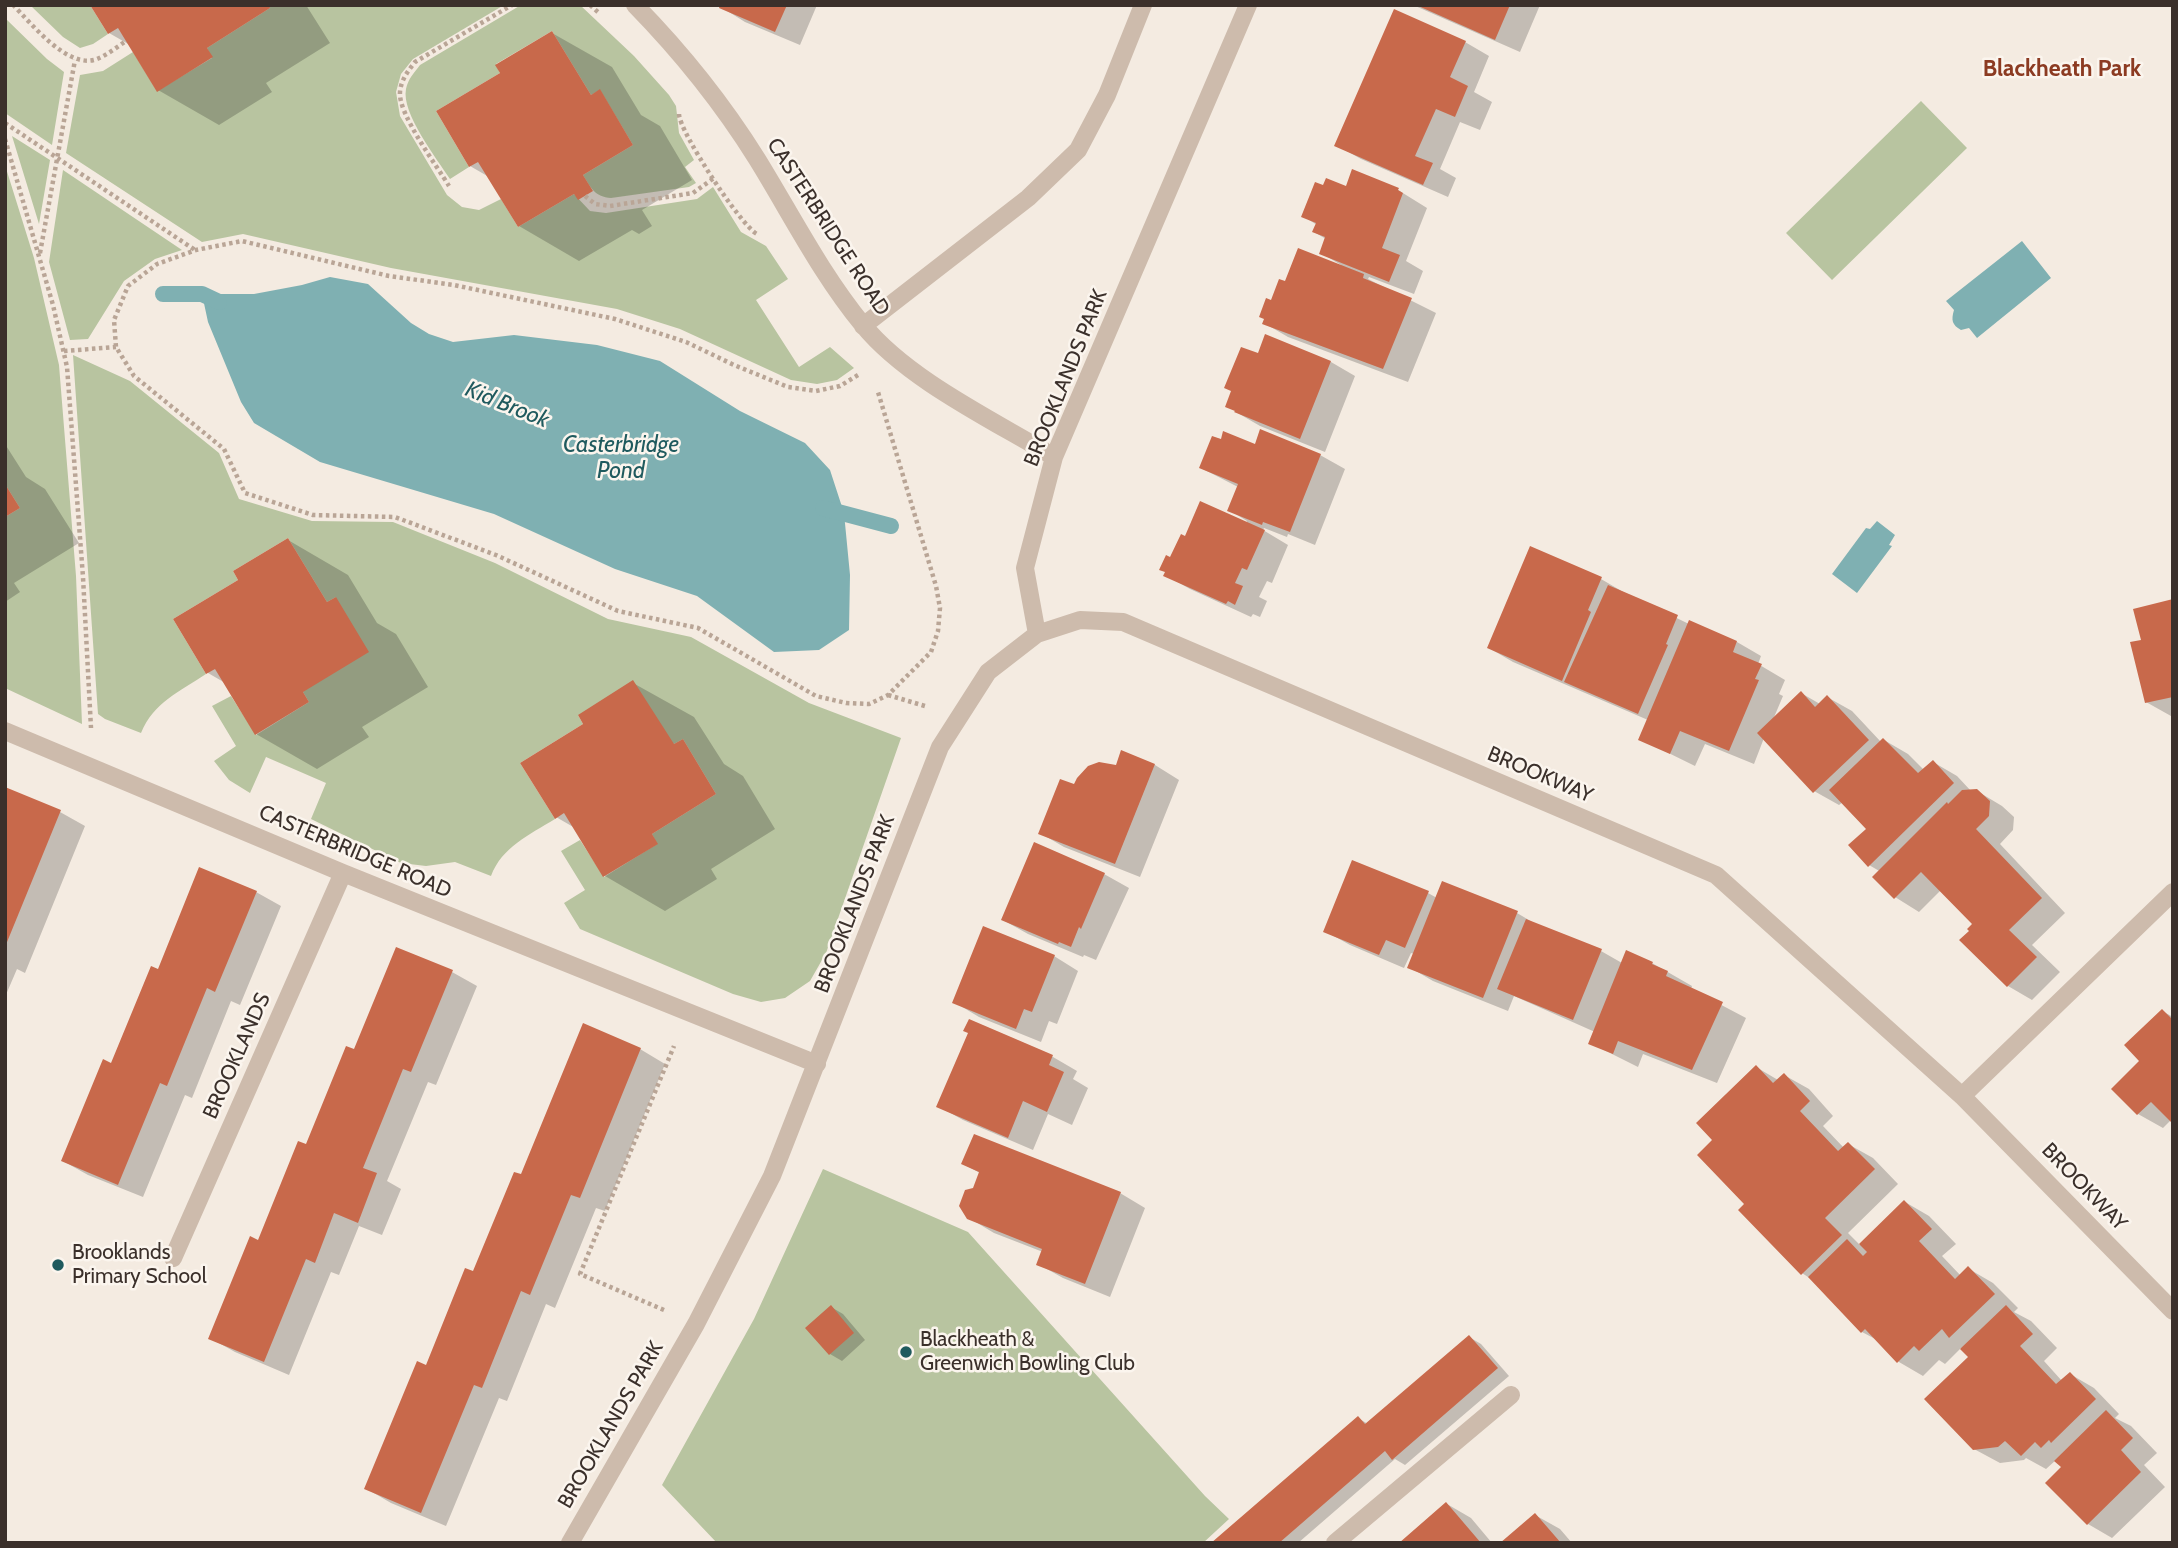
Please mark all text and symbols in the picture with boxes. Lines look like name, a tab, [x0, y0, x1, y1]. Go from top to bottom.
district label: Blackheath Park	[1983, 55, 2141, 83]
street label: CASTERBRIDGE ROAD	[761, 133, 895, 321]
street label: BROOKLANDS PARK	[1019, 286, 1113, 470]
water label: Kid Brook	[461, 376, 553, 434]
water label: Casterbridge Pond	[563, 431, 679, 485]
street label: BROOKWAY	[1484, 742, 1596, 808]
street label: CASTERBRIDGE ROAD	[255, 800, 455, 904]
street label: BROOKLANDS PARK	[809, 811, 901, 997]
street label: BROOKLANDS	[198, 989, 276, 1123]
street label: BROOKWAY	[2036, 1138, 2132, 1236]
place label: Brooklands Primary School	[72, 1240, 207, 1290]
marker: Brooklands Primary School	[50, 1257, 66, 1273]
place label: Blackheath & Greenwich Bowling Club	[920, 1327, 1135, 1377]
street label: BROOKLANDS PARK	[553, 1337, 669, 1513]
marker: Blackheath & Greenwich Bowling Club	[898, 1344, 914, 1360]

